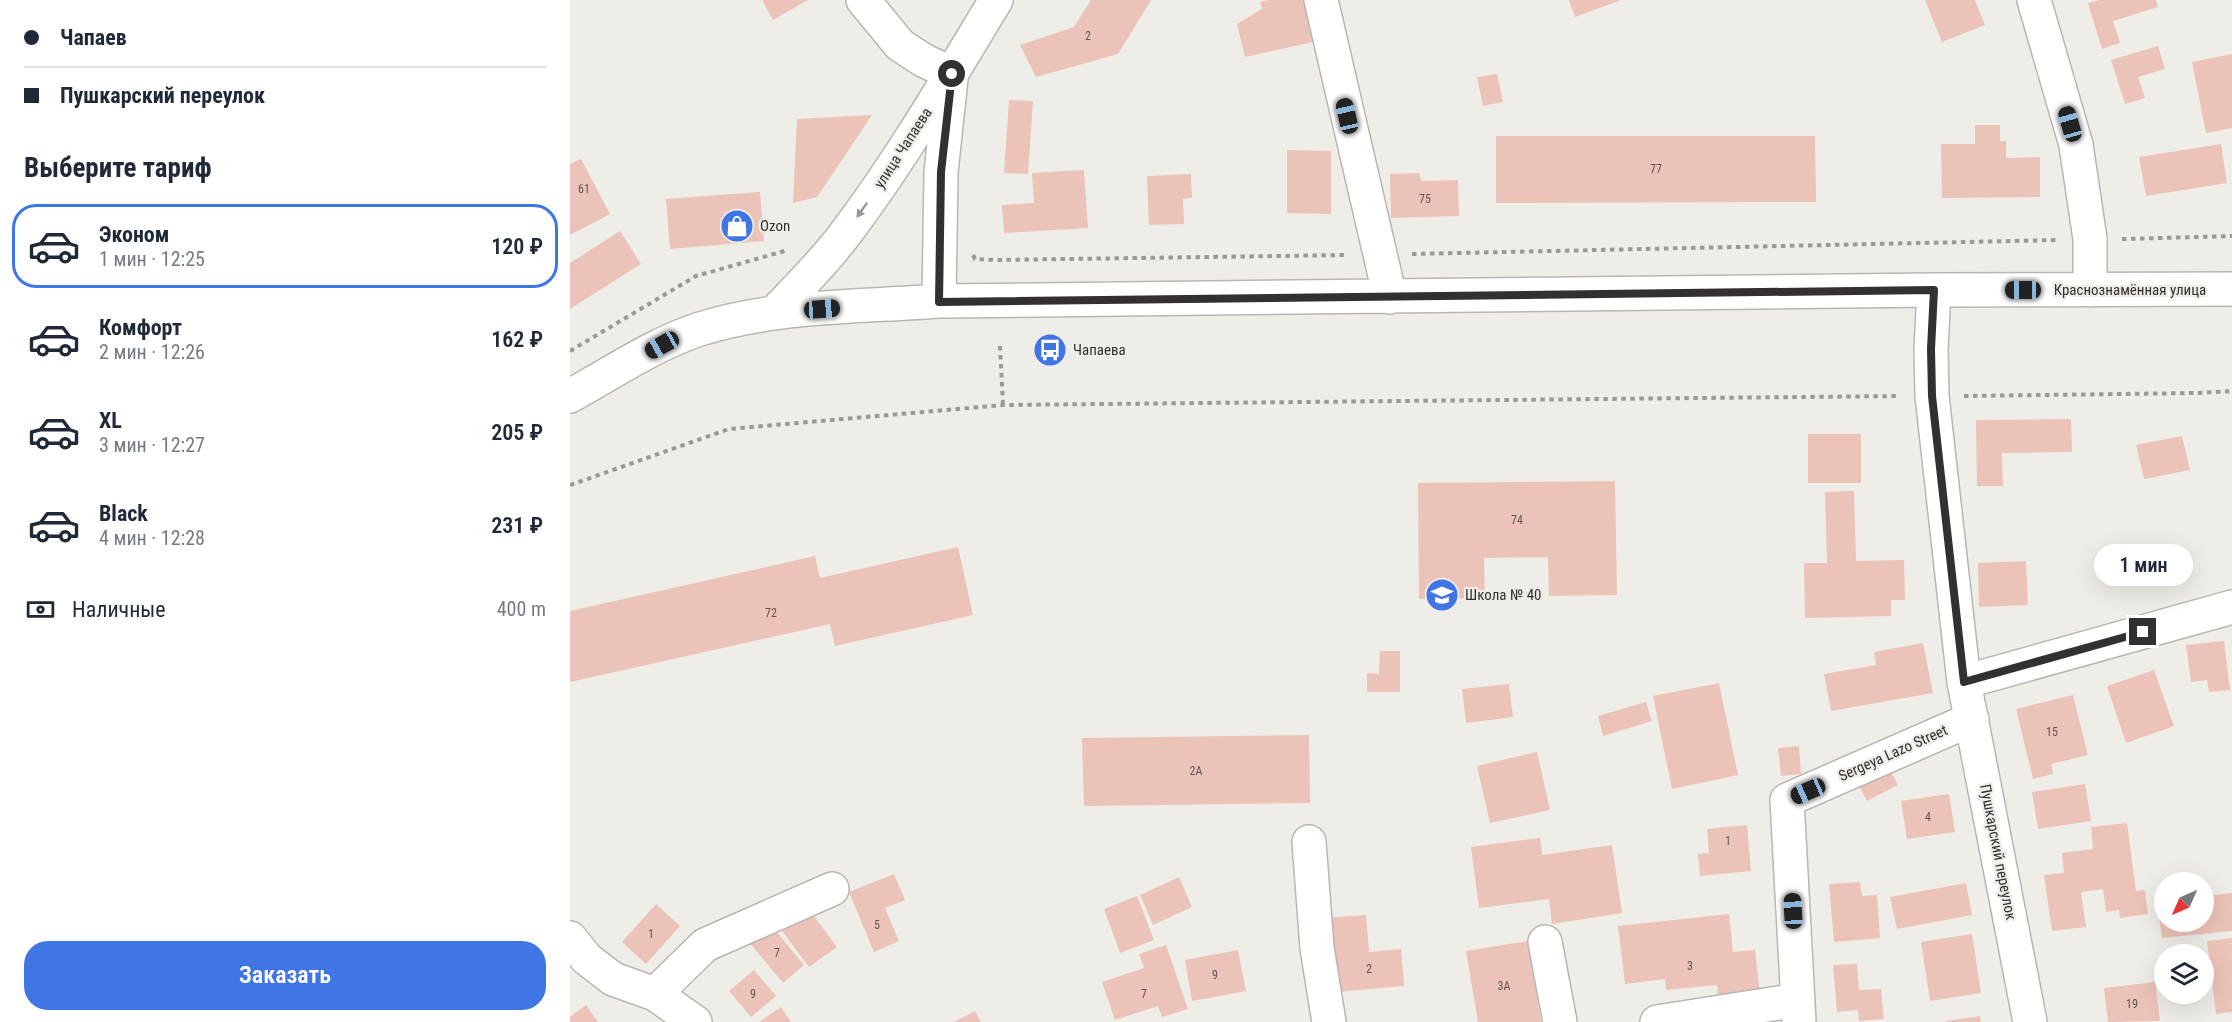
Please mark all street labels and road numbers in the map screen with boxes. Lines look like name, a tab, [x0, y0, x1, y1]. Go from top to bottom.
street label: улица Чапаева	[870, 104, 936, 192]
street label: Краснознамённая улица	[2054, 281, 2206, 299]
street label: Sergeya Lazo Street	[1836, 721, 1950, 785]
street label: Пушкарский переулок	[1976, 782, 2020, 922]

